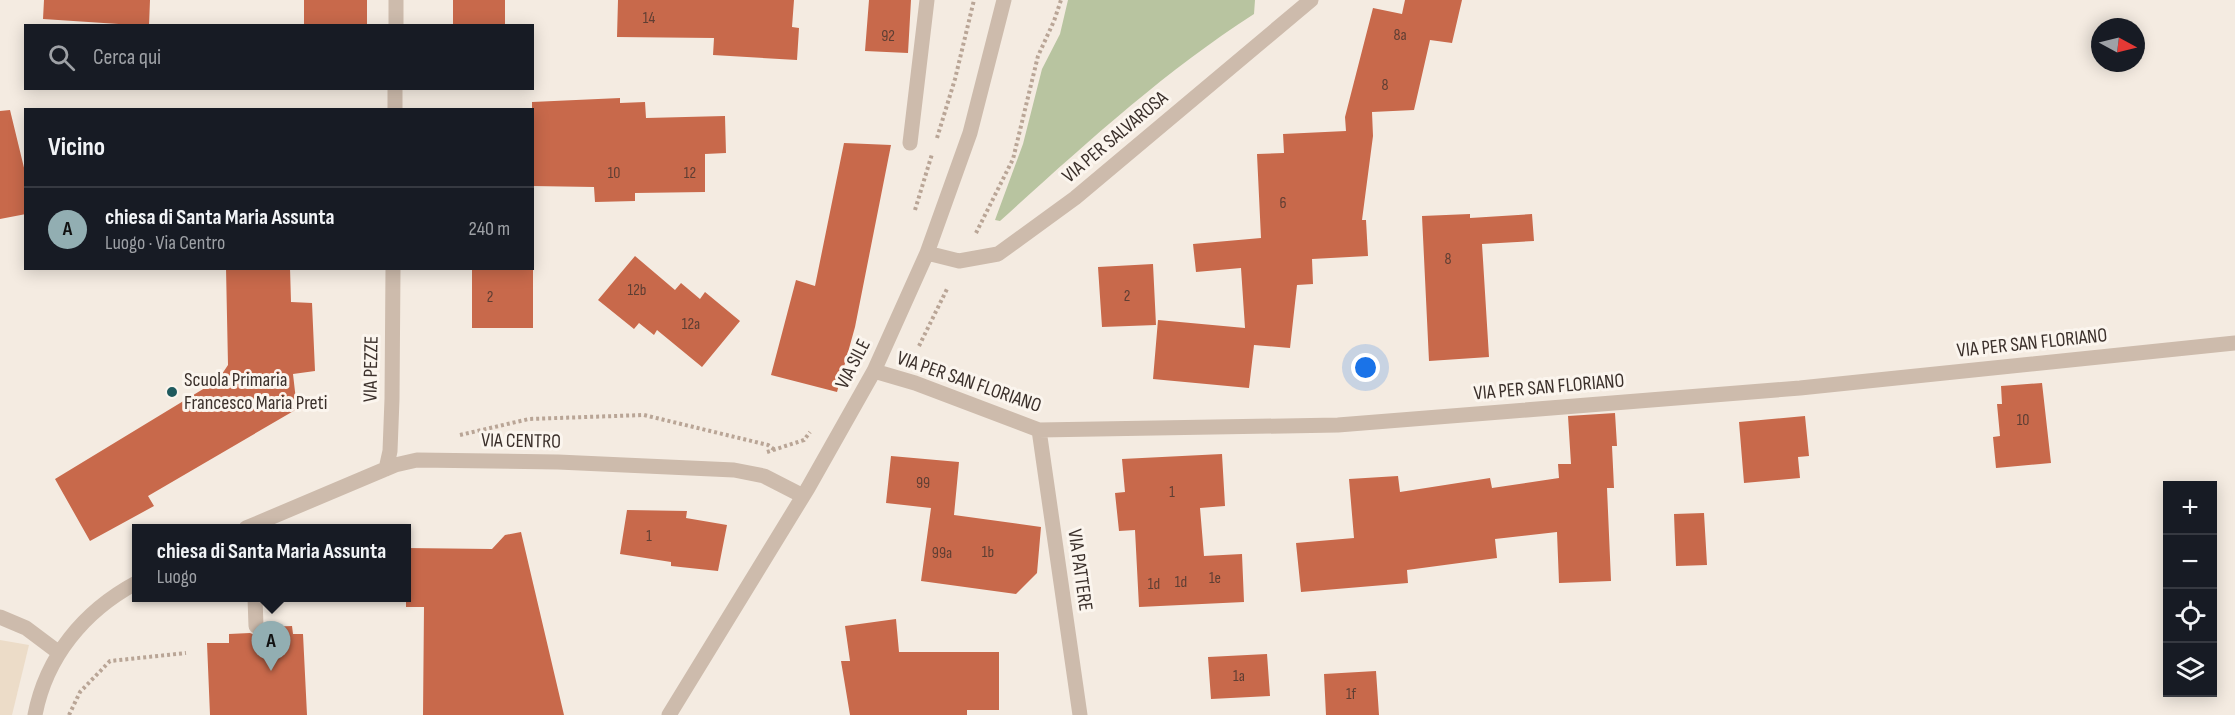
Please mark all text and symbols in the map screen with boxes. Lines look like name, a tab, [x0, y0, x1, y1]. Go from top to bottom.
house number: 14	[643, 9, 655, 28]
north arrow	[2091, 18, 2145, 72]
search box	[24, 24, 534, 90]
house number: 8a	[1393, 26, 1407, 45]
house number: 92	[881, 27, 895, 46]
icon: search	[45, 41, 78, 74]
text: Cerca qui	[93, 44, 161, 71]
house number: 8	[1381, 76, 1389, 95]
street label: VIA PER SALVAROSA	[1057, 86, 1173, 188]
text: Vicino	[48, 132, 105, 163]
house number: 10	[608, 164, 620, 183]
house number: 12	[684, 164, 696, 183]
house number: 6	[1279, 194, 1287, 213]
text: chiesa di Santa Maria Assunta	[105, 204, 334, 231]
text: A	[63, 217, 72, 241]
text: 240 m	[469, 217, 510, 241]
text: Luogo · Via Centro	[105, 231, 225, 255]
house number: 8	[1444, 250, 1452, 269]
house number: 12b	[627, 281, 647, 300]
house number: 2	[1124, 287, 1130, 306]
house number: 2	[487, 288, 493, 307]
house number: 12a	[682, 315, 700, 334]
street label: VIA PER SAN FLORIANO	[1956, 323, 2108, 363]
street label: VIA SILE	[830, 335, 876, 393]
street label: VIA PEZZE	[358, 336, 384, 402]
street label: VIA PER SAN FLORIANO	[894, 346, 1044, 418]
your location	[1351, 353, 1380, 382]
place label: Scuola Primaria Francesco Maria Preti	[184, 368, 327, 415]
street label: VIA PER SAN FLORIANO	[1473, 368, 1625, 406]
marker: Scuola Primaria Francesco Maria Preti	[165, 385, 179, 399]
house number: 10	[2017, 411, 2029, 430]
street label: VIA CENTRO	[481, 428, 561, 454]
house number: 99	[916, 474, 930, 493]
map controls	[2163, 481, 2217, 697]
button: +	[2163, 481, 2217, 535]
house number: 1	[1169, 483, 1175, 502]
popup	[132, 524, 411, 602]
house number: 1	[646, 527, 652, 546]
street label: VIA PATTERE	[1062, 527, 1098, 613]
button: −	[2163, 535, 2217, 589]
text: chiesa di Santa Maria Assunta	[157, 538, 386, 565]
house number: 1b	[982, 543, 994, 562]
house number: 99a	[932, 544, 952, 563]
text: Luogo	[157, 565, 197, 589]
house number: 1e	[1209, 569, 1221, 588]
house number: 1d	[1175, 573, 1187, 592]
house number: 1d	[1148, 575, 1160, 594]
button: locate	[2163, 589, 2217, 643]
pin: A	[252, 622, 290, 671]
button: layers	[2163, 643, 2217, 697]
house number: 1a	[1233, 667, 1245, 686]
house number: 1f	[1346, 685, 1356, 704]

